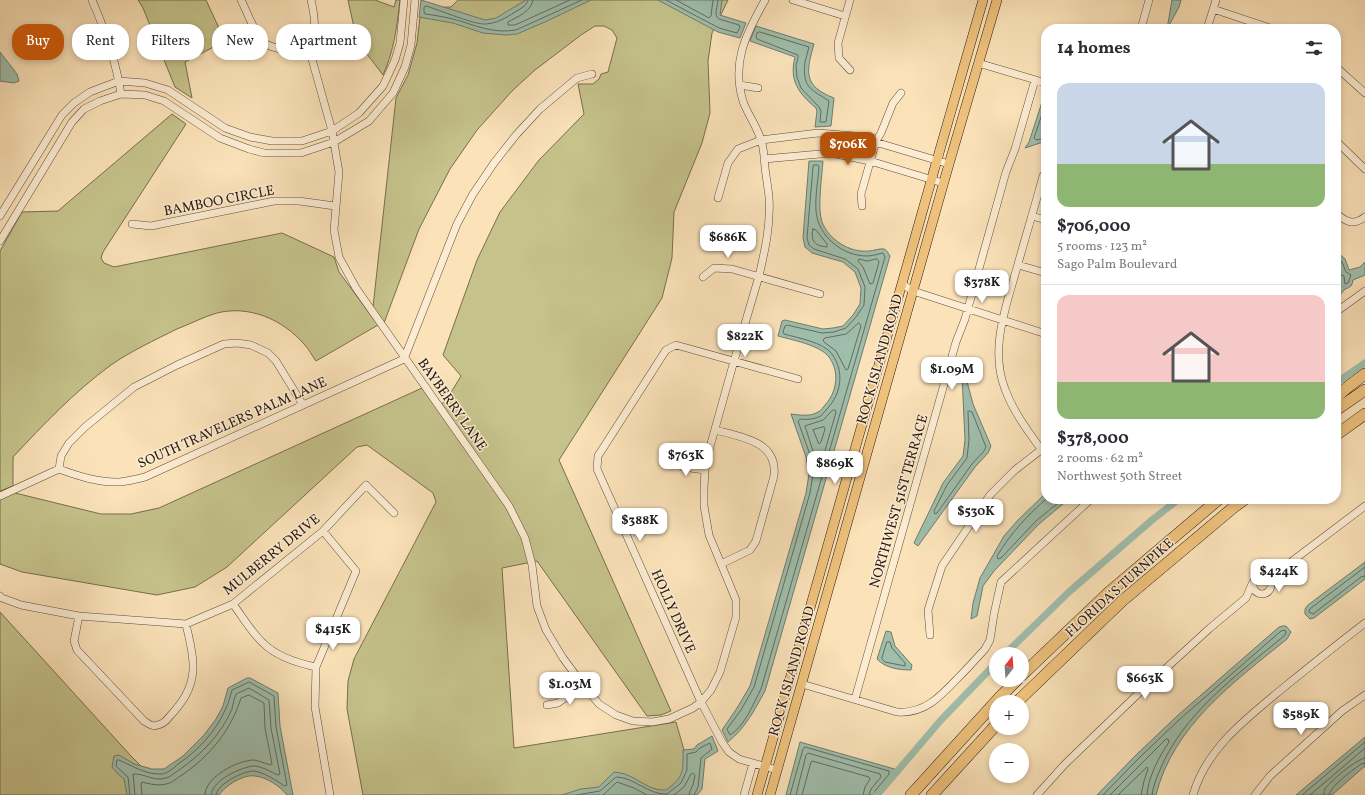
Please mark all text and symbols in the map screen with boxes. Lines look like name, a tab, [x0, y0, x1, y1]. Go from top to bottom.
chip: Buy	[12, 24, 64, 60]
chip: Rent	[72, 24, 129, 60]
chip: Filters	[137, 24, 204, 60]
chip: New	[212, 24, 268, 60]
chip: Apartment	[276, 24, 371, 60]
text: 14 homes	[1057, 37, 1131, 60]
icon: filters	[1303, 37, 1325, 59]
icon: home	[1155, 109, 1227, 181]
pin: $706K	[820, 132, 876, 166]
text: $706K	[829, 136, 867, 154]
street label: BAMBOO CIRCLE	[162, 181, 276, 222]
text: $706,000	[1057, 215, 1131, 238]
pin: $686K	[700, 225, 756, 259]
text: $686K	[709, 229, 747, 247]
text: 5 rooms · 123 m²	[1057, 238, 1147, 256]
text: Sago Palm Boulevard	[1057, 256, 1177, 274]
pin: $378K	[954, 270, 1010, 304]
text: $378K	[964, 274, 1000, 292]
street label: ROCK ISLAND ROAD	[853, 292, 908, 427]
icon: home	[1155, 321, 1227, 393]
pin: $822K	[717, 324, 773, 358]
text: $822K	[726, 328, 764, 346]
street label: BAYBERRY LANE	[413, 355, 491, 455]
pin: $1.09M	[919, 357, 985, 391]
text: $1.09M	[930, 361, 974, 379]
street label: SOUTH TRAVELERS PALM LANE	[135, 373, 330, 474]
street label: NORTHWEST 51ST TERRACE	[866, 412, 933, 590]
text: $378,000	[1057, 427, 1129, 450]
pin: $763K	[658, 443, 714, 477]
text: $763K	[668, 447, 704, 465]
text: 2 rooms · 62 m²	[1057, 450, 1143, 468]
pin: $869K	[807, 451, 863, 485]
text: $869K	[816, 455, 854, 473]
text: Northwest 50th Street	[1057, 468, 1182, 486]
pin: $530K	[948, 499, 1004, 533]
text: $530K	[957, 503, 995, 521]
pin: $388K	[612, 508, 668, 542]
street label: MULBERRY DRIVE	[219, 510, 325, 600]
text: $388K	[621, 512, 659, 530]
street label: FLORIDA'S TURNPIKE	[1061, 534, 1179, 642]
pin: $424K	[1251, 559, 1307, 593]
text: $424K	[1260, 563, 1299, 581]
street label: HOLLY DRIVE	[646, 567, 700, 657]
street label: ROCK ISLAND ROAD	[765, 604, 820, 739]
pin: $415K	[305, 617, 361, 651]
text: $415K	[315, 621, 351, 639]
north arrow	[989, 647, 1029, 687]
map controls	[989, 647, 1029, 783]
pin: $663K	[1117, 666, 1173, 700]
text: $663K	[1126, 670, 1164, 688]
pin: $1.03M	[537, 672, 603, 706]
text: $1.03M	[548, 676, 592, 694]
button: +	[989, 695, 1029, 735]
pin: $589K	[1273, 702, 1329, 736]
text: $589K	[1282, 706, 1320, 724]
button: −	[989, 743, 1029, 783]

